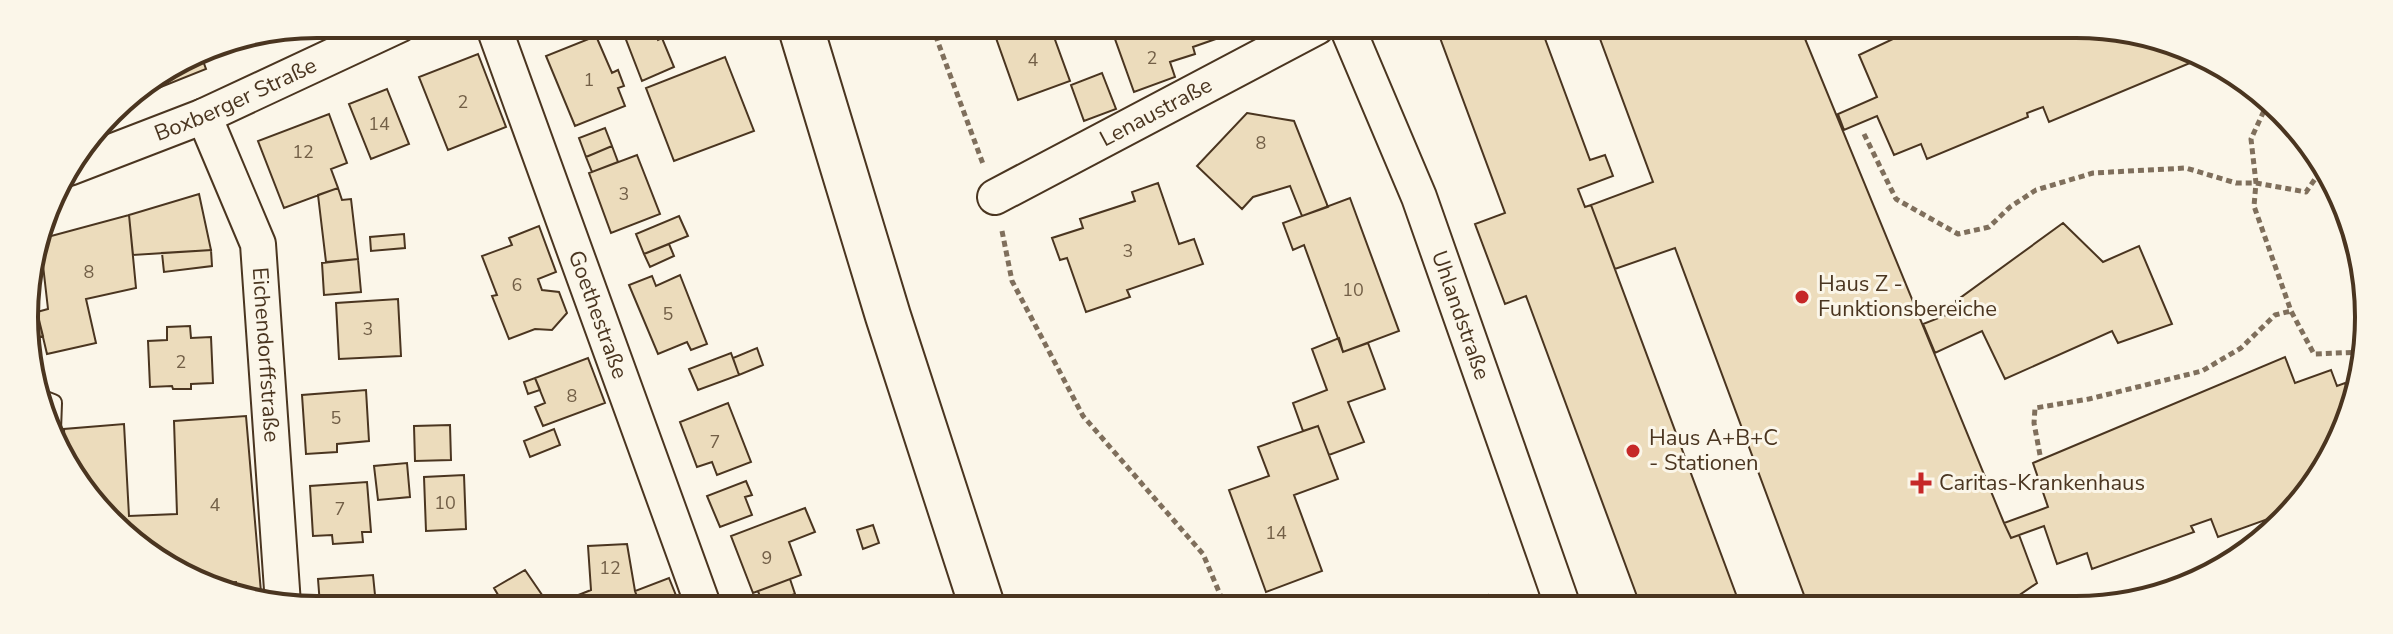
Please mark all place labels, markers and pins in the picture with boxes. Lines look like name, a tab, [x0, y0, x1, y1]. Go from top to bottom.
place label: Haus Z - Funktionsbereiche	[1818, 269, 1997, 324]
marker: Haus Z - Funktionsbereiche	[1793, 288, 1811, 306]
place label: Haus A+B+C - Stationen	[1649, 423, 1778, 478]
marker: Haus A+B+C - Stationen	[1624, 442, 1642, 460]
place label: Caritas-Krankenhaus	[1939, 468, 2145, 498]
marker: Caritas-Krankenhaus	[1910, 472, 1932, 494]

